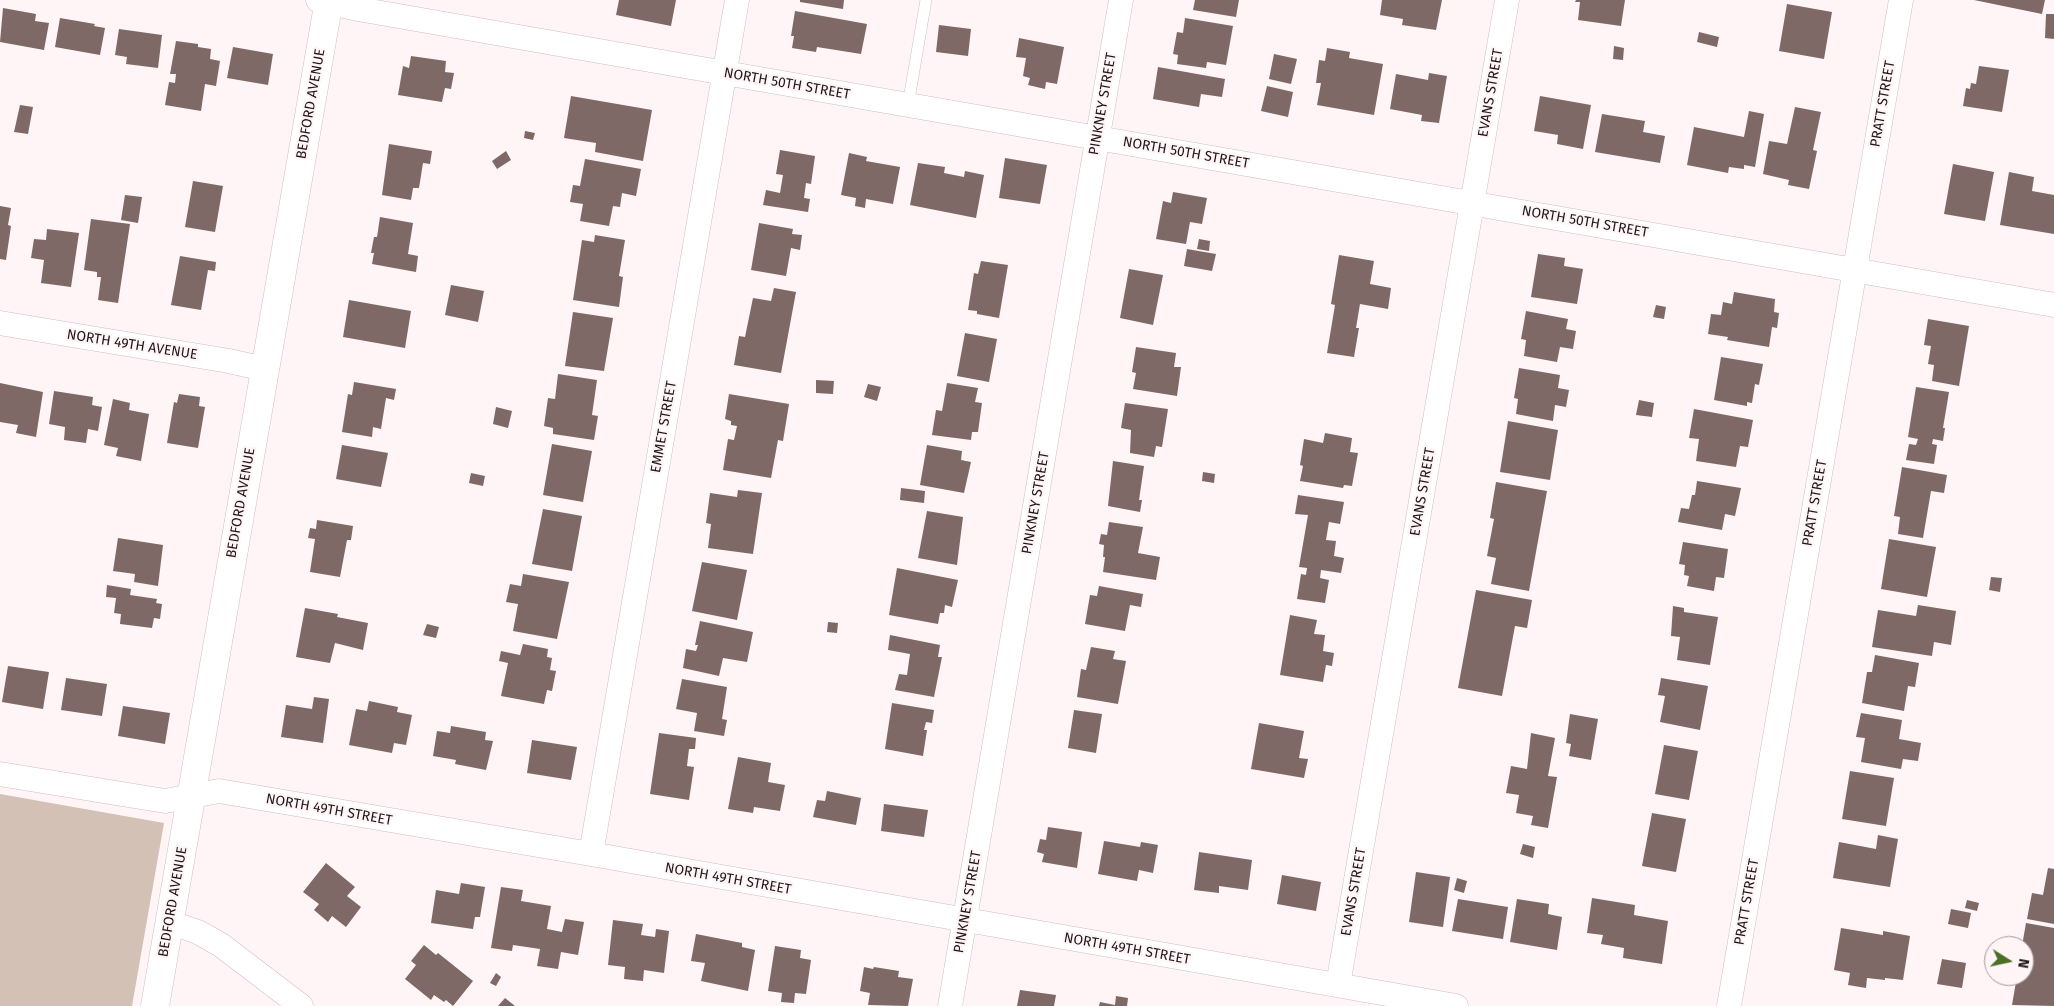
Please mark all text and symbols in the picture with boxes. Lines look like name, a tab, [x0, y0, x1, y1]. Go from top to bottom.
street label: BEDFORD AVENUE	[293, 47, 329, 161]
street label: EVANS STREET	[1475, 48, 1507, 138]
street label: PINKNEY STREET	[1086, 51, 1120, 157]
street label: PRATT STREET	[1867, 60, 1899, 148]
street label: NORTH 50TH STREET	[722, 65, 852, 103]
street label: NORTH 50TH STREET	[1121, 134, 1251, 172]
street label: NORTH 50TH STREET	[1520, 203, 1650, 241]
street label: NORTH 49TH AVENUE	[65, 326, 199, 364]
street label: EMMET STREET	[648, 380, 680, 474]
street label: BEDFORD AVENUE	[223, 446, 259, 560]
street label: EVANS STREET	[1407, 447, 1439, 537]
street label: PINKNEY STREET	[1019, 450, 1053, 556]
street label: PRATT STREET	[1799, 459, 1831, 547]
street label: NORTH 49TH STREET	[265, 791, 393, 829]
street label: BEDFORD AVENUE	[155, 845, 191, 959]
street label: EVANS STREET	[1338, 847, 1370, 937]
street label: PINKNEY STREET	[951, 849, 985, 955]
street label: PRATT STREET	[1731, 858, 1763, 946]
street label: NORTH 49TH STREET	[664, 860, 792, 898]
street label: NORTH 49TH STREET	[1063, 930, 1191, 968]
north arrow	[1984, 936, 2034, 986]
text: N	[2014, 957, 2032, 970]

